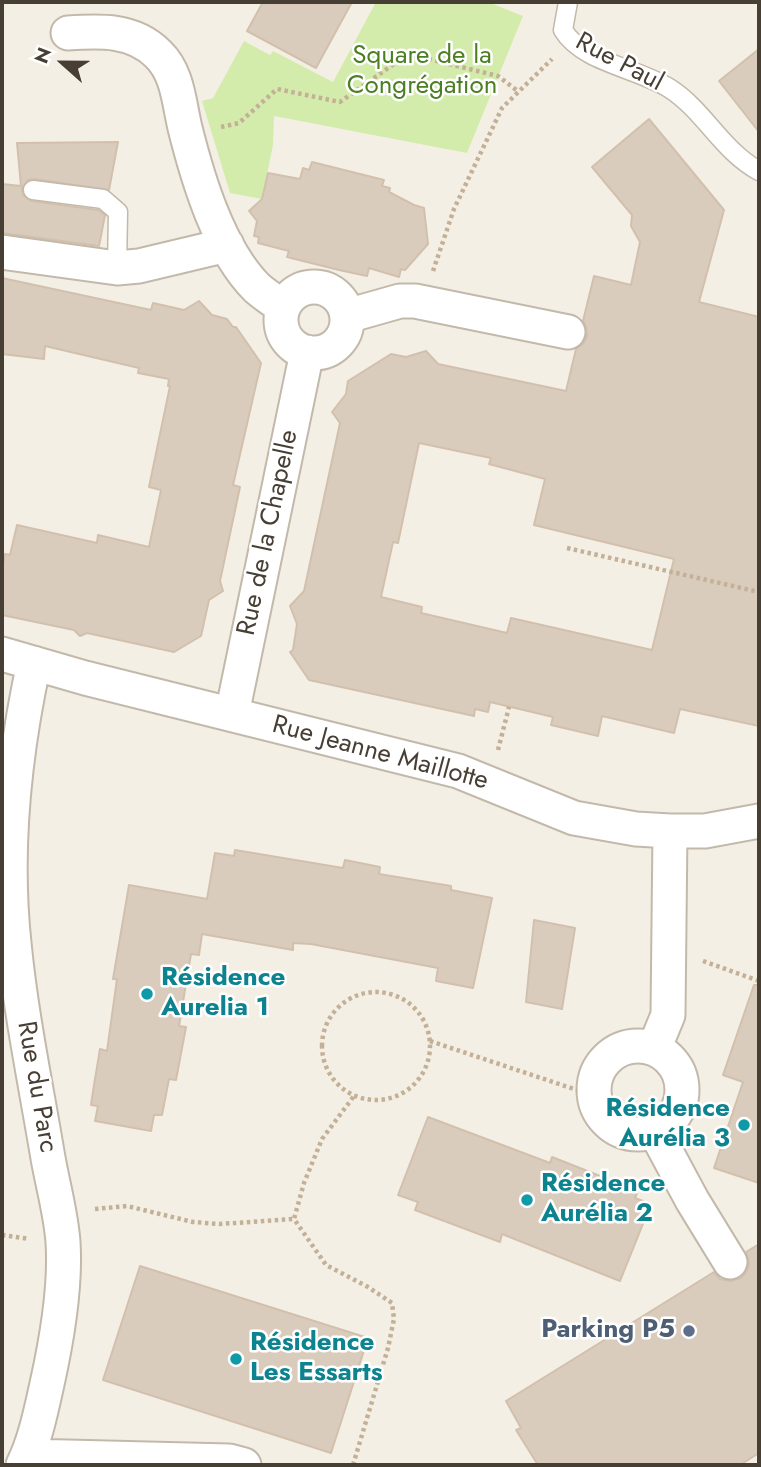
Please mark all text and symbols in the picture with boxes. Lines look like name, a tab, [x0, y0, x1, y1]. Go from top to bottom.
street label: Rue Paul	[570, 27, 668, 99]
north arrow	[28, 28, 98, 98]
park label: Square de la Congrégation	[347, 41, 497, 102]
text: N	[28, 43, 58, 67]
street label: Rue de la Chapelle	[232, 427, 306, 639]
street label: Rue Jeanne Maillotte	[269, 710, 491, 798]
place label: Résidence Aurelia 1	[161, 963, 285, 1024]
marker: Résidence Aurelia 1	[139, 986, 155, 1002]
street label: Rue du Parc	[9, 1019, 63, 1155]
place label: Résidence Aurélia 3	[606, 1094, 730, 1156]
marker: Résidence Aurélia 3	[736, 1117, 752, 1133]
place label: Résidence Aurélia 2	[541, 1169, 665, 1230]
marker: Résidence Aurélia 2	[519, 1192, 535, 1208]
place label: Parking P5	[541, 1315, 675, 1347]
marker: Parking P5	[681, 1323, 697, 1339]
place label: Résidence Les Essarts	[250, 1328, 382, 1390]
marker: Résidence Les Essarts	[228, 1351, 244, 1367]

